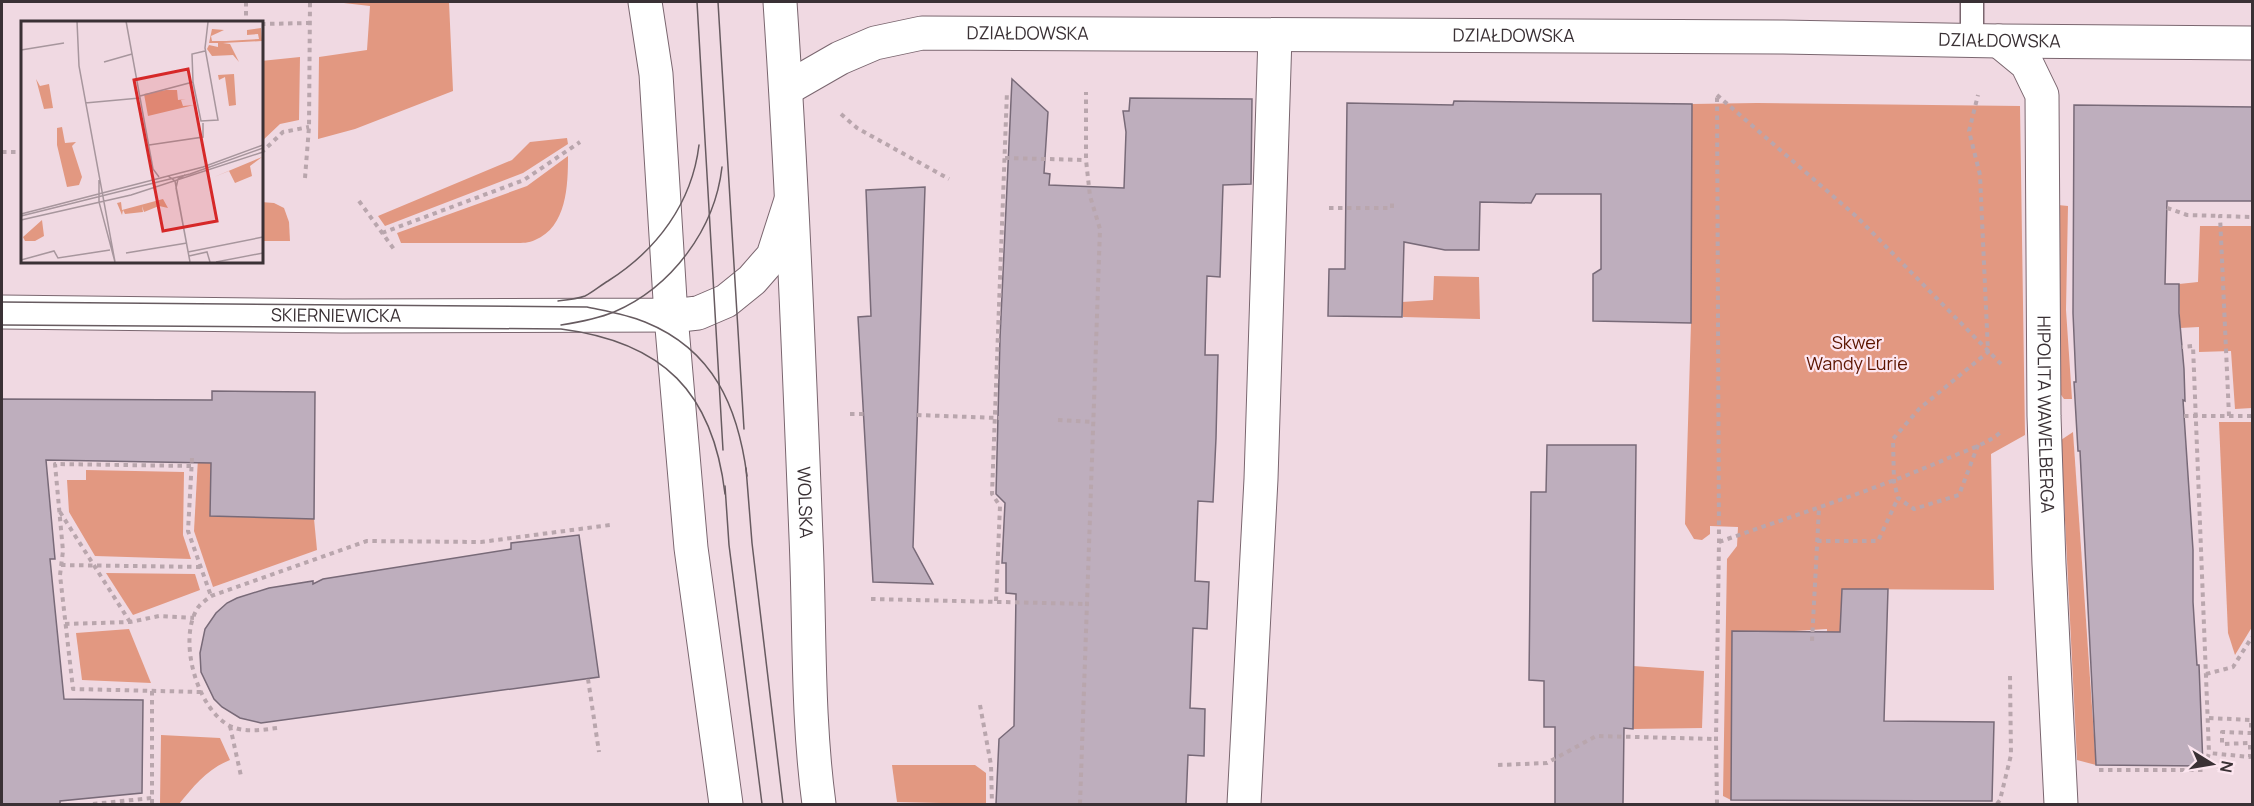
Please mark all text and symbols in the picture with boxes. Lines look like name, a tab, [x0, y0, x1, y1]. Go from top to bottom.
street label: DZIAŁDOWSKA	[966, 20, 1089, 45]
inset map	[21, 21, 262, 262]
street label: DZIAŁDOWSKA	[1452, 22, 1575, 47]
street label: DZIAŁDOWSKA	[1938, 27, 2061, 52]
street label: SKIERNIEWICKA	[271, 302, 402, 327]
street label: HIPOLITA WAWELBERGA	[2032, 315, 2060, 514]
park label: Skwer Wandy Lurie	[1806, 330, 1908, 375]
street label: WOLSKA	[792, 466, 819, 539]
north arrow	[2182, 734, 2242, 794]
text: N	[2215, 759, 2239, 775]

